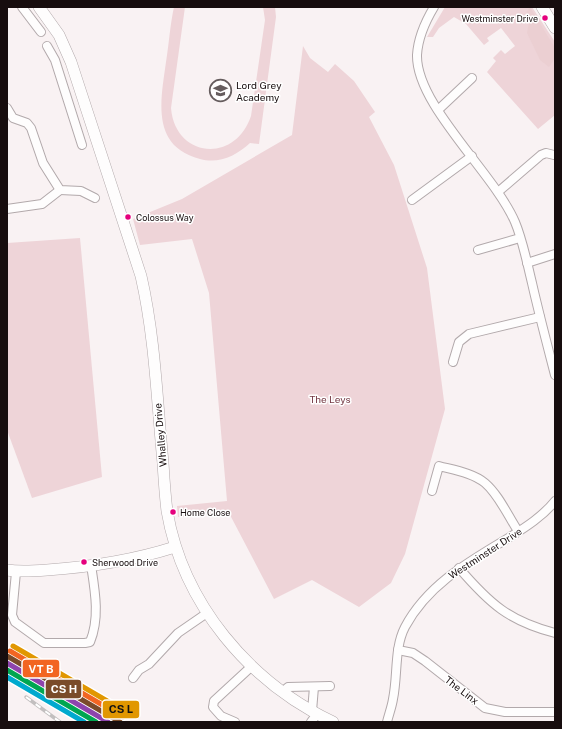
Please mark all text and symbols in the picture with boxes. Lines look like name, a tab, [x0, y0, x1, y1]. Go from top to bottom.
place label: Westminster Drive	[461, 13, 538, 24]
marker: Westminster Drive	[540, 13, 550, 23]
school or university icon: Lord Grey Academy	[207, 78, 233, 104]
place label: Lord Grey Academy	[236, 79, 282, 103]
marker: Colossus Way	[123, 212, 133, 222]
place label: Colossus Way	[136, 212, 194, 223]
park label: The Leys	[309, 393, 351, 405]
street label: Whalley Drive	[151, 402, 169, 467]
marker: Home Close	[168, 507, 178, 517]
place label: Home Close	[180, 507, 230, 518]
street label: Westminster Drive	[446, 525, 524, 581]
marker: Sherwood Drive	[79, 557, 89, 567]
place label: Sherwood Drive	[92, 557, 158, 568]
line badge: VT B	[22, 659, 60, 678]
text: VT B	[29, 663, 54, 675]
street label: The Linx	[443, 673, 482, 707]
line badge: CS H	[45, 679, 82, 699]
text: CS H	[51, 683, 77, 695]
line badge: CS L	[102, 700, 140, 719]
text: CS L	[109, 703, 133, 715]

